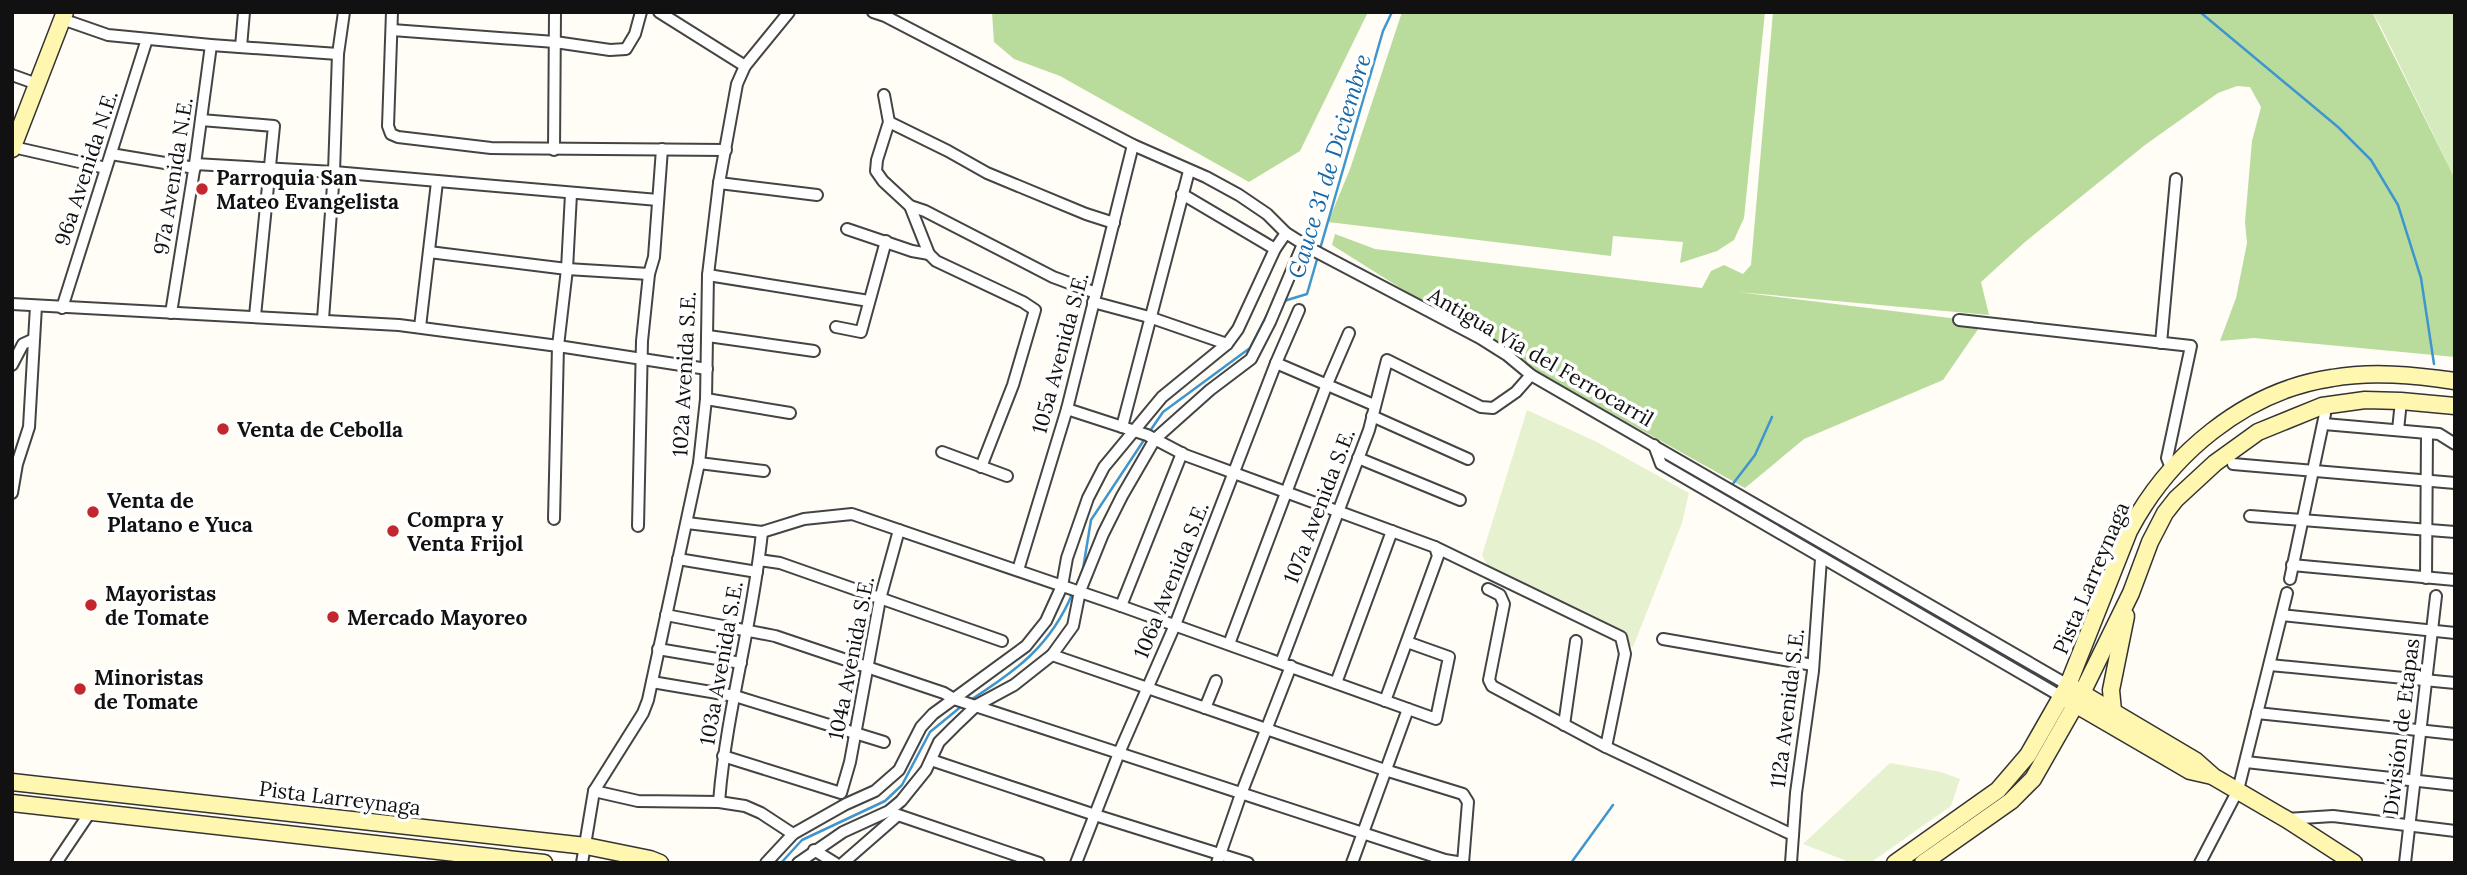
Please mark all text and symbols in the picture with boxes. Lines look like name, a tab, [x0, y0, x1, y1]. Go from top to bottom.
water label: Cauce 31 de Diciembre	[1281, 50, 1377, 282]
street label: 96a Avenida N.E.	[48, 87, 124, 249]
street label: 97a Avenida N.E.	[147, 95, 199, 257]
place label: Parroquia San Mateo Evangelista	[216, 164, 399, 215]
marker: Parroquia San Mateo Evangelista	[194, 181, 210, 197]
street label: 105a Avenida S.E.	[1025, 269, 1095, 437]
street label: Antigua Vía del Ferrocarril	[1423, 281, 1658, 433]
street label: 102a Avenida S.E.	[666, 291, 702, 457]
place label: Venta de Cebolla	[237, 416, 403, 443]
marker: Venta de Cebolla	[215, 421, 231, 437]
street label: 107a Avenida S.E.	[1277, 425, 1361, 587]
place label: Venta de Platano e Yuca	[107, 487, 253, 538]
street label: 106a Avenida S.E.	[1127, 498, 1215, 662]
street label: Pista Larreynaga	[2047, 498, 2135, 658]
marker: Venta de Platano e Yuca	[85, 504, 101, 520]
place label: Compra y Venta Frijol	[407, 506, 524, 557]
marker: Compra y Venta Frijol	[385, 523, 401, 539]
street label: 104a Avenida S.E.	[822, 574, 880, 742]
street label: 103a Avenida S.E.	[693, 579, 749, 747]
place label: Mayoristas de Tomate	[105, 580, 216, 631]
marker: Mayoristas de Tomate	[83, 597, 99, 613]
place label: Mercado Mayoreo	[347, 604, 527, 631]
marker: Mercado Mayoreo	[325, 609, 341, 625]
street label: 112a Avenida S.E.	[1764, 627, 1810, 789]
street label: División de Etapas	[2377, 637, 2425, 817]
place label: Minoristas de Tomate	[94, 664, 203, 715]
marker: Minoristas de Tomate	[72, 681, 88, 697]
street label: Pista Larreynaga	[258, 775, 423, 821]

